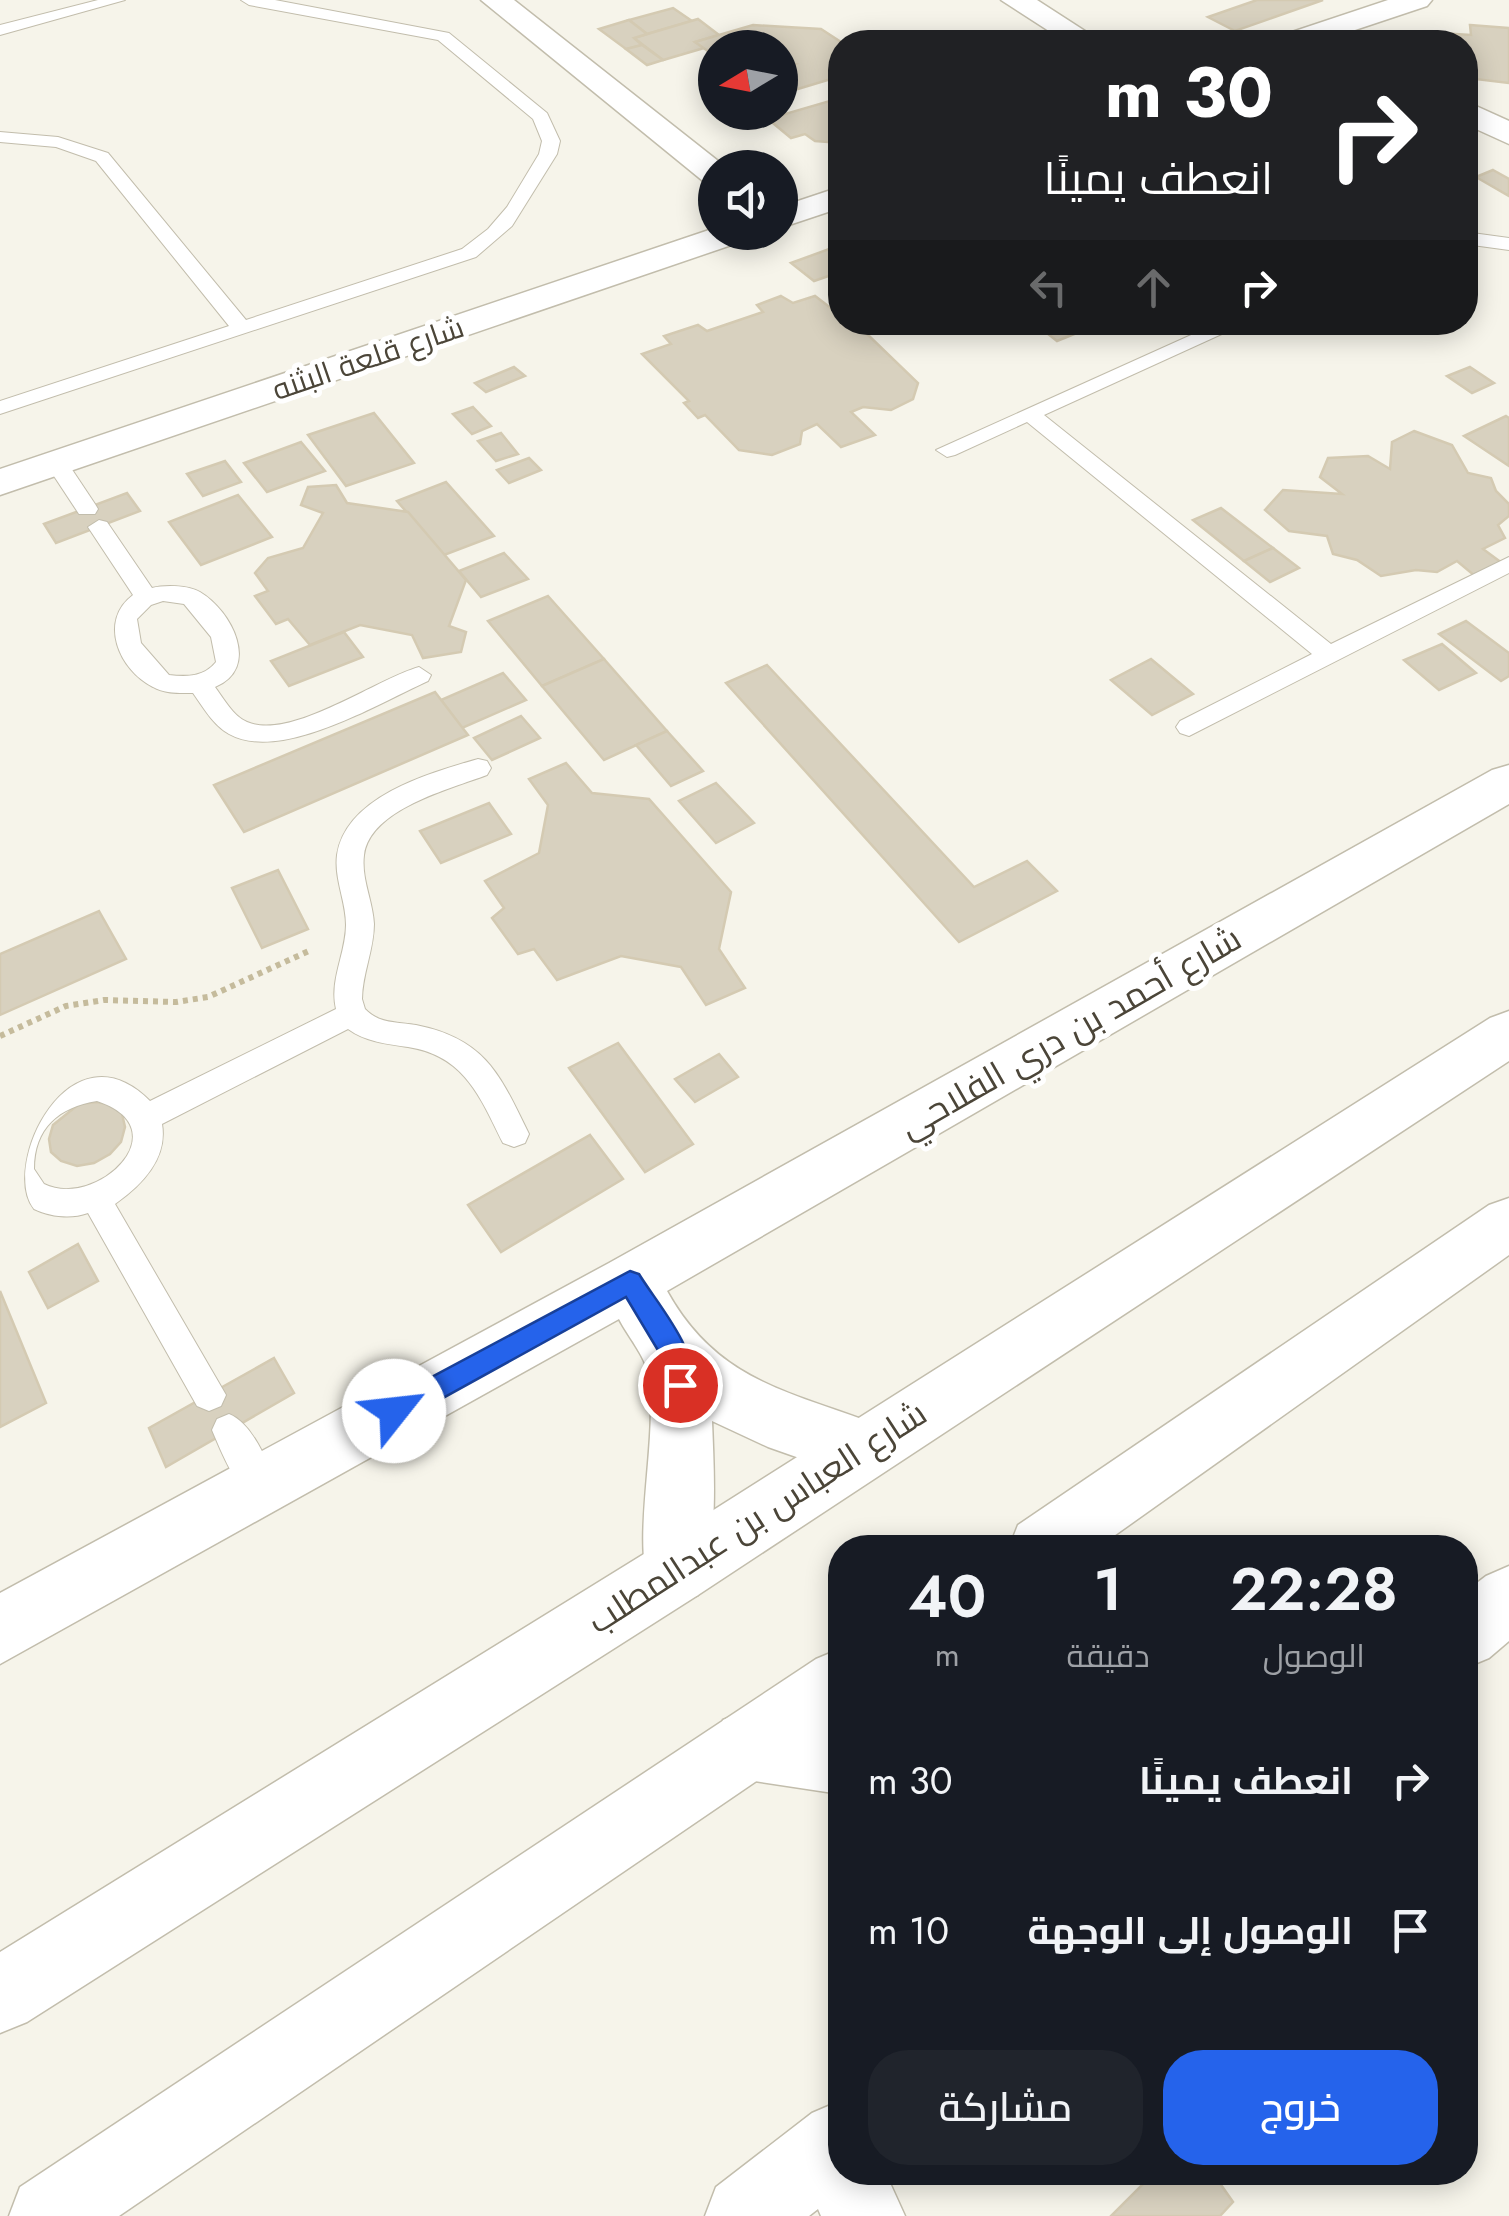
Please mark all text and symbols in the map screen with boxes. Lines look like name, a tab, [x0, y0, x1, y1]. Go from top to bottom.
north arrow	[698, 30, 798, 130]
map controls	[698, 30, 798, 250]
text: 30 m	[1105, 42, 1273, 143]
icon: right	[1308, 70, 1438, 200]
text: انعطف يمينًا	[1043, 146, 1273, 211]
button: sound	[698, 150, 798, 250]
icon: left	[1021, 260, 1076, 315]
icon: ahead	[1126, 260, 1181, 315]
icon: right	[1231, 260, 1286, 315]
street label: شارع قلعة البثنه	[266, 305, 470, 411]
street label: شارع أحمد بن دري الفلاحي	[890, 913, 1251, 1152]
pin	[638, 1343, 723, 1428]
icon: arrive	[653, 1358, 708, 1413]
position arrow	[342, 1359, 446, 1463]
street label: شارع العباس بن عبدالمطلب	[578, 1388, 936, 1646]
text: 1	[1093, 1546, 1123, 1633]
text: 22:28	[1230, 1546, 1398, 1633]
text: 40	[908, 1553, 986, 1640]
text: m	[935, 1632, 960, 1678]
text: دقيقة	[1066, 1633, 1150, 1679]
text: الوصول	[1263, 1633, 1365, 1679]
text: 30 m	[868, 1753, 953, 1808]
text: انعطف يمينًا	[1139, 1753, 1353, 1808]
icon: right	[1383, 1753, 1438, 1808]
text: 10 m	[868, 1903, 949, 1958]
text: الوصول إلى الوجهة	[1027, 1903, 1353, 1958]
icon: arrive	[1383, 1903, 1438, 1958]
button: مشاركة	[868, 2050, 1143, 2165]
button: خروج	[1163, 2050, 1438, 2165]

